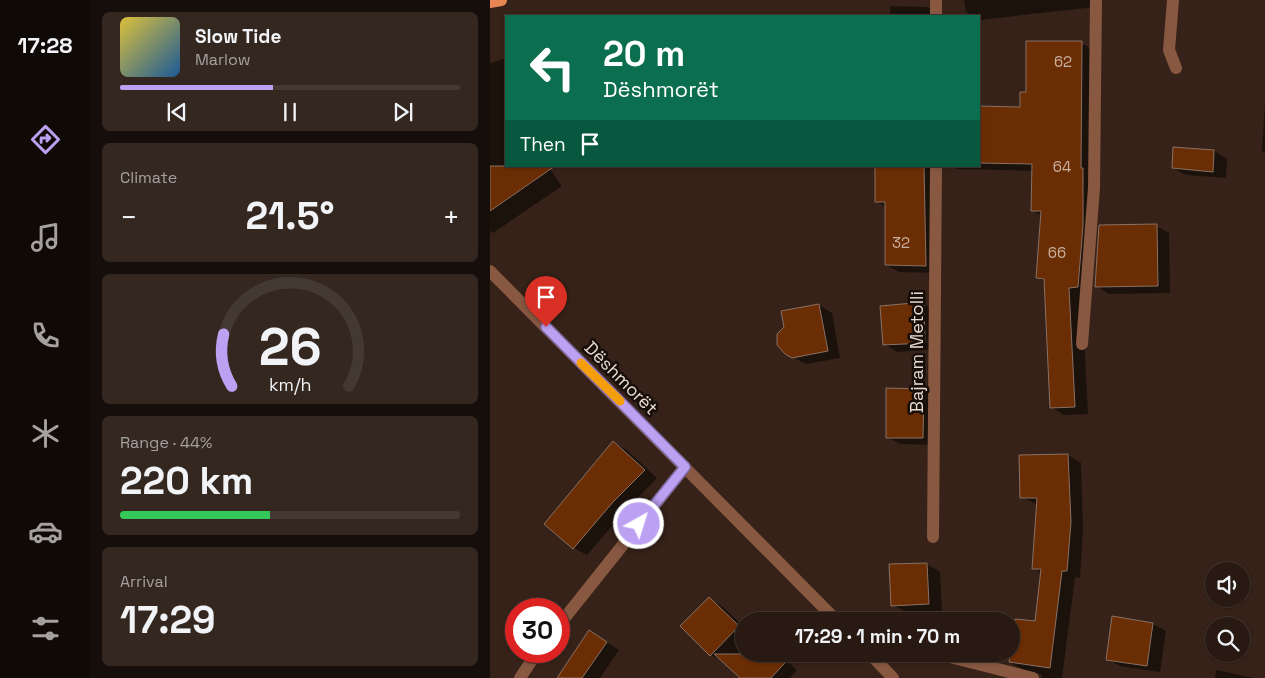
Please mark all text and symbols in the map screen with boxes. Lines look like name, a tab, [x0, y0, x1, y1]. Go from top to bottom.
text: Slow Tide	[195, 24, 281, 49]
text: 17:28	[18, 31, 72, 59]
text: 20 m	[603, 32, 685, 76]
icon: left	[520, 35, 585, 100]
text: Marlow	[195, 49, 251, 70]
house number: 62	[1054, 52, 1072, 71]
text: Dëshmorët	[603, 75, 719, 103]
icon: previous	[163, 98, 191, 126]
icon: pause	[276, 98, 304, 126]
icon: next	[389, 98, 417, 126]
icon: directions	[28, 122, 63, 157]
icon: arrive	[576, 130, 604, 158]
text: Then	[520, 132, 566, 157]
house number: 64	[1053, 157, 1071, 176]
text: Climate	[120, 167, 177, 188]
text: 21.5°	[246, 192, 334, 240]
text: −	[120, 199, 137, 235]
text: +	[443, 199, 460, 235]
icon: music	[28, 220, 63, 255]
house number: 32	[892, 233, 910, 252]
house number: 66	[1048, 243, 1066, 262]
pin	[525, 276, 567, 327]
icon: arrive	[532, 283, 560, 311]
street label: Bajram Metolli	[905, 291, 928, 413]
text: 26	[258, 314, 322, 380]
icon: phone	[28, 318, 63, 353]
street label: Dëshmorët	[580, 336, 663, 419]
text: km/h	[269, 373, 311, 396]
icon: climate	[28, 416, 63, 451]
text: Range · 44%	[120, 432, 212, 453]
text: 220 km	[120, 457, 253, 505]
position arrow	[612, 497, 664, 549]
icon: car	[28, 514, 63, 549]
map controls	[1205, 562, 1250, 662]
button: sound	[1205, 562, 1250, 607]
text: Arrival	[120, 571, 168, 592]
text: 17:29	[120, 596, 215, 644]
speed limit sign: 30	[505, 598, 570, 663]
icon: filters	[28, 611, 63, 646]
button: search	[1205, 617, 1250, 662]
text: 17:29 · 1 min · 70 m	[795, 624, 960, 649]

